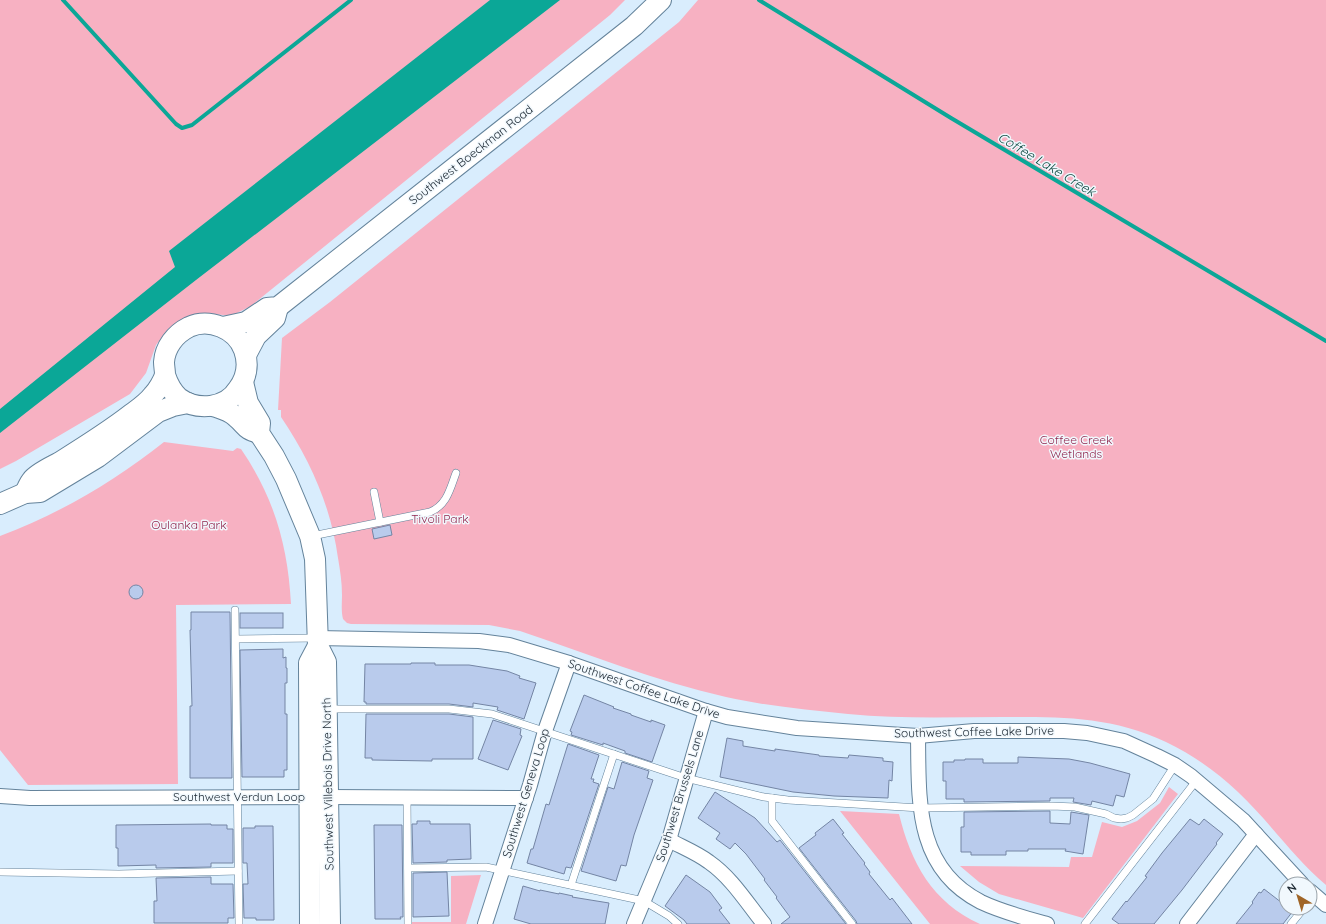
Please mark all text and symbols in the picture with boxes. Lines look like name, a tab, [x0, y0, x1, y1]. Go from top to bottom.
street label: Southwest Boeckman Road	[406, 102, 536, 208]
water label: Coffee Lake Creek	[995, 129, 1100, 200]
park label: Coffee Creek Wetlands	[1040, 432, 1112, 461]
park label: Tivoli Park	[411, 511, 469, 526]
park label: Oulanka Park	[151, 517, 227, 532]
street label: Southwest Coffee Lake Drive	[566, 655, 722, 722]
street label: Southwest Villebois Drive North	[318, 697, 337, 871]
street label: Southwest Coffee Lake Drive	[894, 723, 1054, 740]
street label: Southwest Geneva Loop	[499, 726, 552, 859]
street label: Southwest Brussels Lane	[652, 728, 707, 863]
street label: Southwest Verdun Loop	[173, 789, 305, 804]
north arrow	[1278, 876, 1318, 916]
text: N	[1284, 880, 1299, 896]

